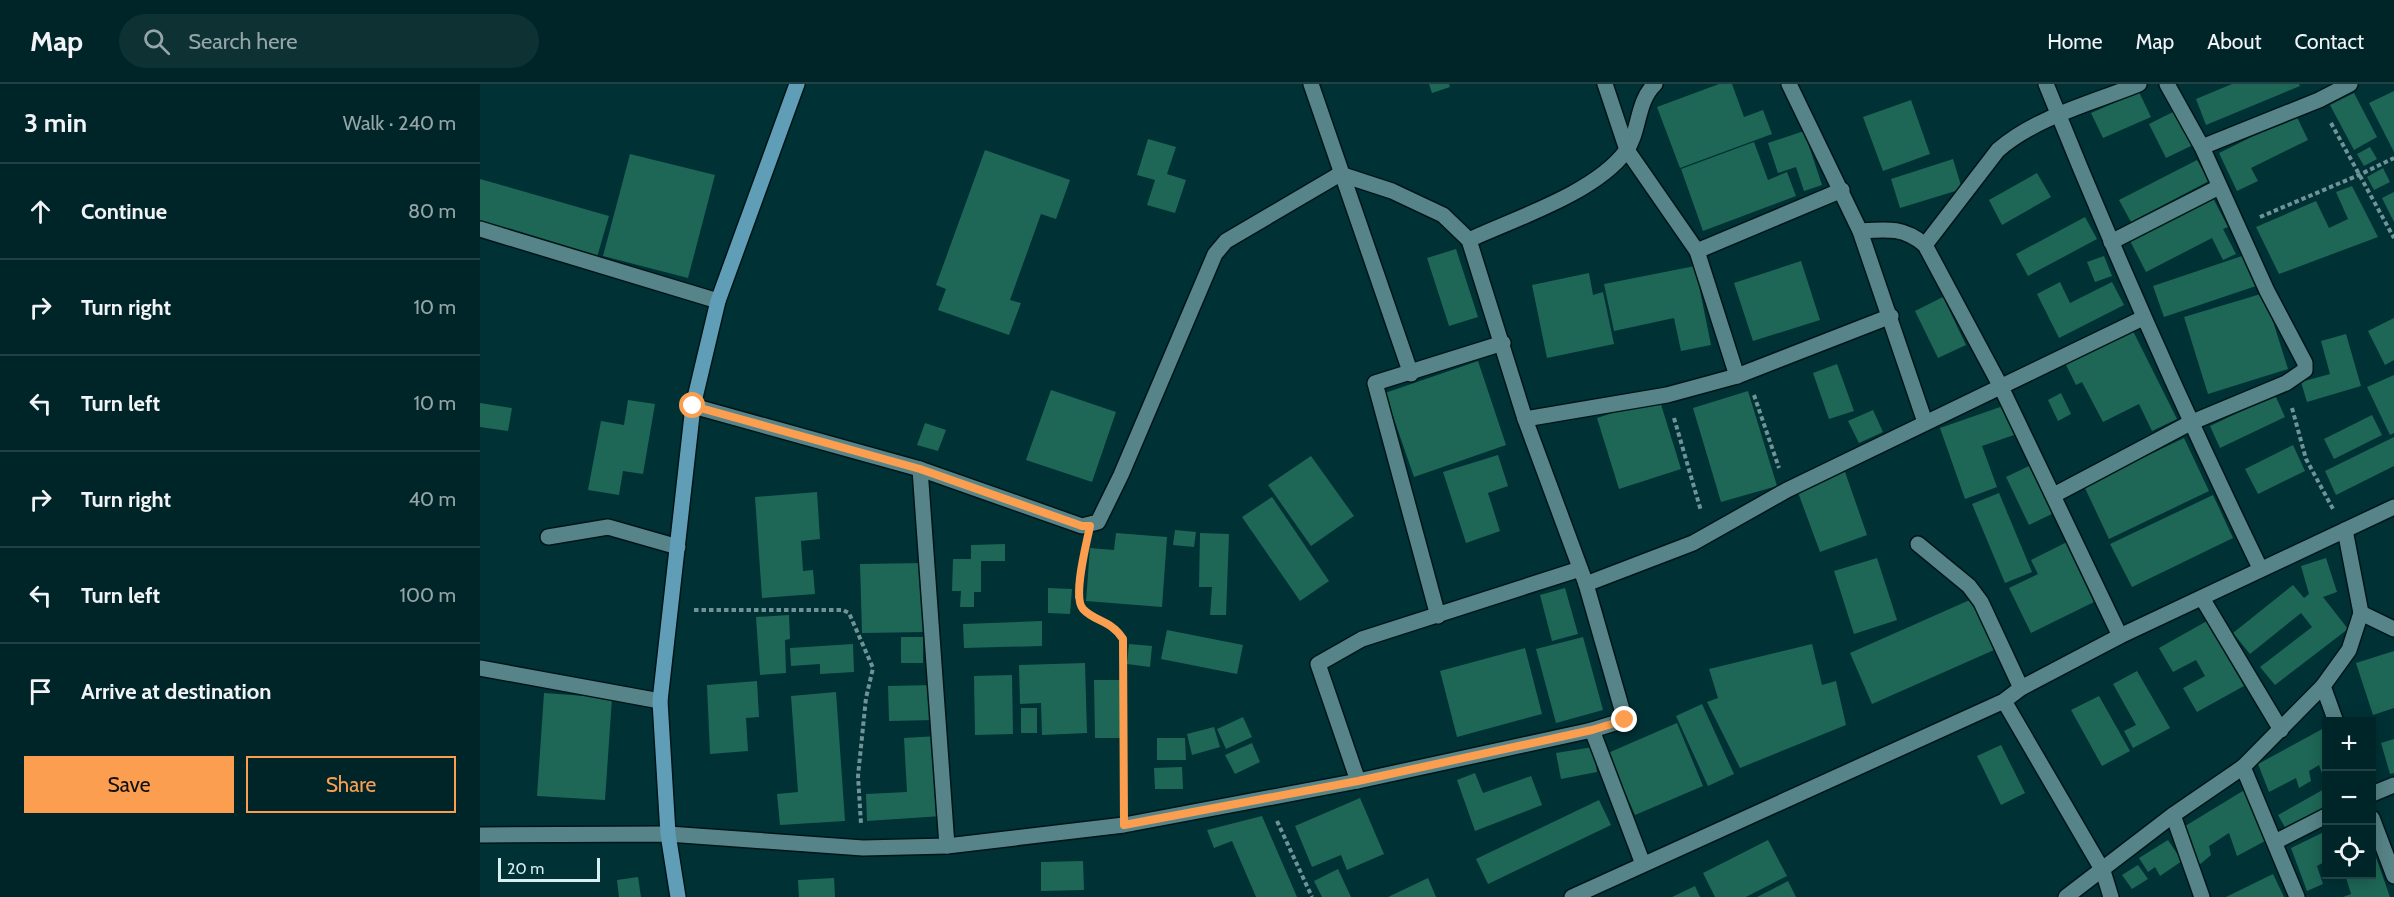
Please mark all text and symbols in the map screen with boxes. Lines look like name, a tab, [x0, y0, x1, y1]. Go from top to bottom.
search box	[119, 14, 539, 68]
text: Map	[30, 24, 83, 58]
icon: search	[140, 25, 173, 58]
text: Search here	[188, 28, 297, 55]
text: Home	[2047, 29, 2103, 54]
text: Map	[2136, 29, 2174, 54]
text: About	[2207, 29, 2261, 54]
text: Contact	[2294, 29, 2364, 54]
text: 3 min	[24, 107, 87, 139]
text: Walk · 240 m	[343, 111, 456, 135]
icon: ahead	[24, 195, 57, 228]
text: Continue	[81, 198, 167, 225]
text: 80 m	[408, 199, 456, 223]
icon: right	[24, 291, 57, 324]
text: Turn right	[81, 294, 171, 321]
text: 10 m	[413, 295, 456, 319]
icon: left	[24, 387, 57, 420]
text: Turn left	[81, 390, 160, 417]
text: 10 m	[413, 391, 456, 415]
route start	[679, 392, 705, 418]
icon: right	[24, 483, 57, 516]
text: Turn right	[81, 486, 171, 513]
text: 40 m	[408, 487, 456, 511]
icon: left	[24, 579, 57, 612]
text: Turn left	[81, 582, 160, 609]
text: 100 m	[400, 583, 456, 607]
icon: arrive	[24, 675, 57, 708]
text: Arrive at destination	[81, 678, 271, 705]
route end	[1611, 706, 1637, 732]
map controls	[2322, 717, 2376, 879]
button: +	[2322, 717, 2376, 771]
button: Save	[24, 756, 234, 813]
button: Share	[246, 756, 456, 813]
button: −	[2322, 771, 2376, 825]
button: locate	[2322, 825, 2376, 879]
scale bar	[498, 855, 600, 882]
text: 20 m	[507, 859, 544, 878]

